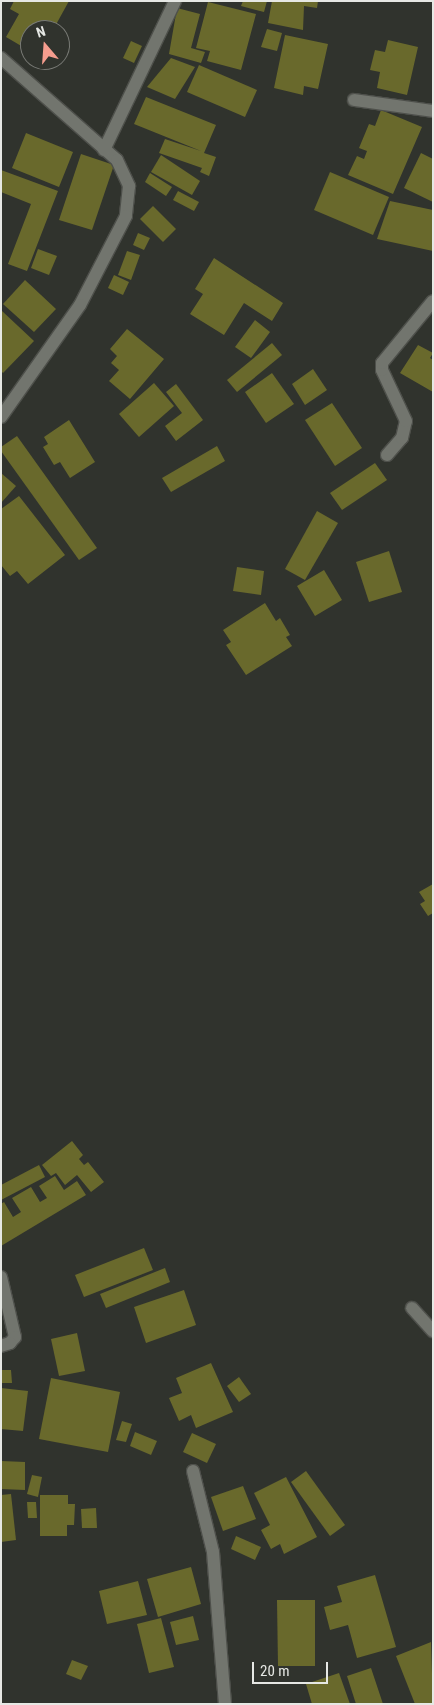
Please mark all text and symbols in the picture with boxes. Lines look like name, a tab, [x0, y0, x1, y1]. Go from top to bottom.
north arrow	[20, 20, 70, 70]
text: N	[34, 23, 47, 41]
scale bar	[254, 1652, 330, 1684]
text: 20 m	[260, 1662, 290, 1680]

